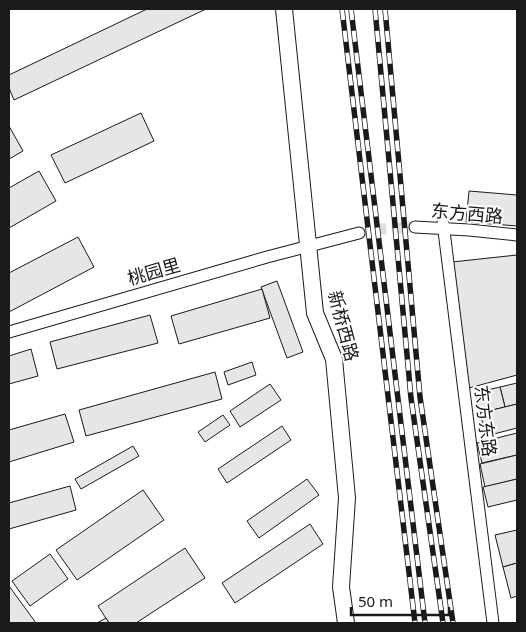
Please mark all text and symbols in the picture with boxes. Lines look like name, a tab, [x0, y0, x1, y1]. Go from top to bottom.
street label: 东方西路	[430, 198, 504, 228]
street label: 桃园里	[124, 252, 183, 290]
street label: 新桥西路	[323, 288, 365, 364]
street label: 东方东路	[470, 384, 502, 458]
scale bar	[351, 584, 448, 616]
text: 50 m	[358, 591, 393, 611]

